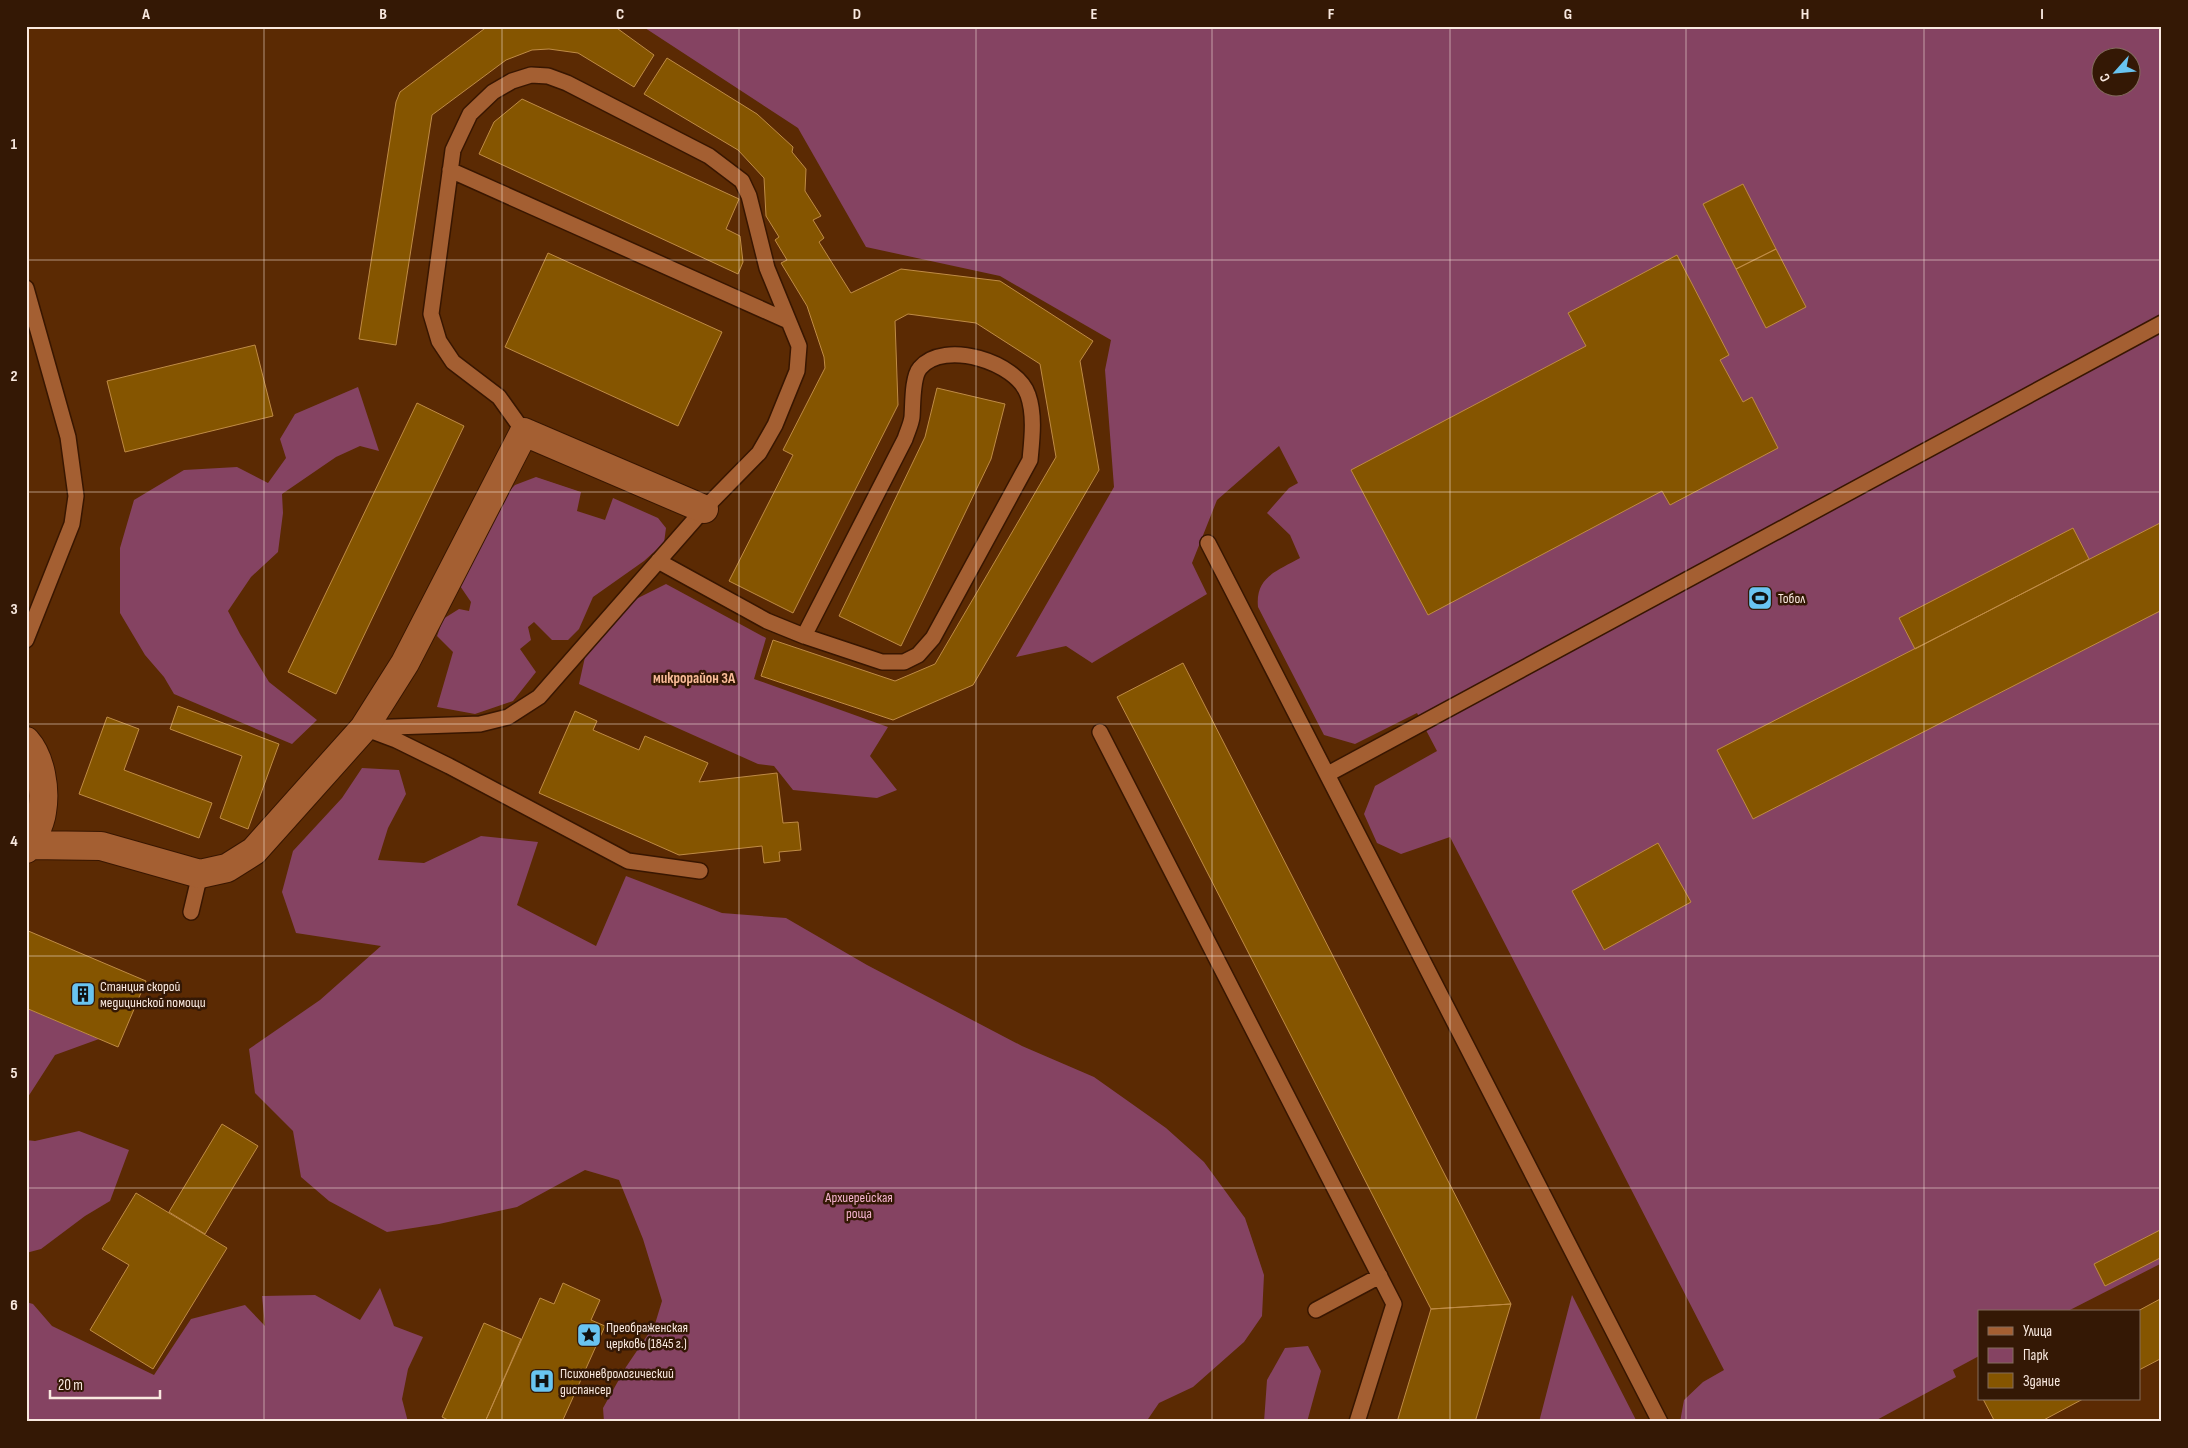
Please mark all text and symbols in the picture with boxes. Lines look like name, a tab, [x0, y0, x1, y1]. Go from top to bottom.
text: A	[141, 5, 150, 24]
text: B	[379, 5, 387, 24]
text: C	[616, 5, 624, 24]
text: D	[853, 5, 861, 24]
text: E	[1091, 5, 1098, 24]
text: F	[1328, 5, 1335, 24]
text: G	[1564, 5, 1572, 24]
text: H	[1801, 5, 1809, 24]
text: I	[2040, 5, 2044, 24]
north arrow	[2090, 48, 2140, 98]
text: С	[2096, 71, 2114, 85]
text: 1	[11, 135, 18, 154]
text: 2	[10, 367, 18, 386]
sports icon: Тобол	[1747, 585, 1773, 611]
place label: Тобол	[1778, 590, 1805, 607]
text: 3	[10, 600, 18, 619]
district label: микрорайон 3А	[653, 669, 736, 688]
text: 4	[10, 832, 18, 851]
place label: Станция скорой медицинской помощи	[100, 978, 206, 1011]
building icon: Станция скорой медицинской помощи	[70, 981, 96, 1007]
text: 5	[10, 1064, 18, 1083]
park label: Архиерейская роща	[824, 1189, 893, 1222]
text: 6	[10, 1296, 18, 1315]
legend	[1978, 1310, 2140, 1400]
place label: Преображенская церковь (1845 г.)	[606, 1319, 688, 1352]
place icon: Преображенская церковь (1845 г.)	[576, 1322, 602, 1348]
text: Улица	[2023, 1322, 2052, 1341]
text: Парк	[2023, 1346, 2049, 1365]
place label: Психоневрологический диспансер	[560, 1365, 674, 1398]
scale bar	[50, 1368, 160, 1400]
hospital icon: Психоневрологический диспансер	[529, 1368, 555, 1394]
text: Здание	[2023, 1372, 2060, 1391]
text: 20 m	[58, 1376, 83, 1395]

